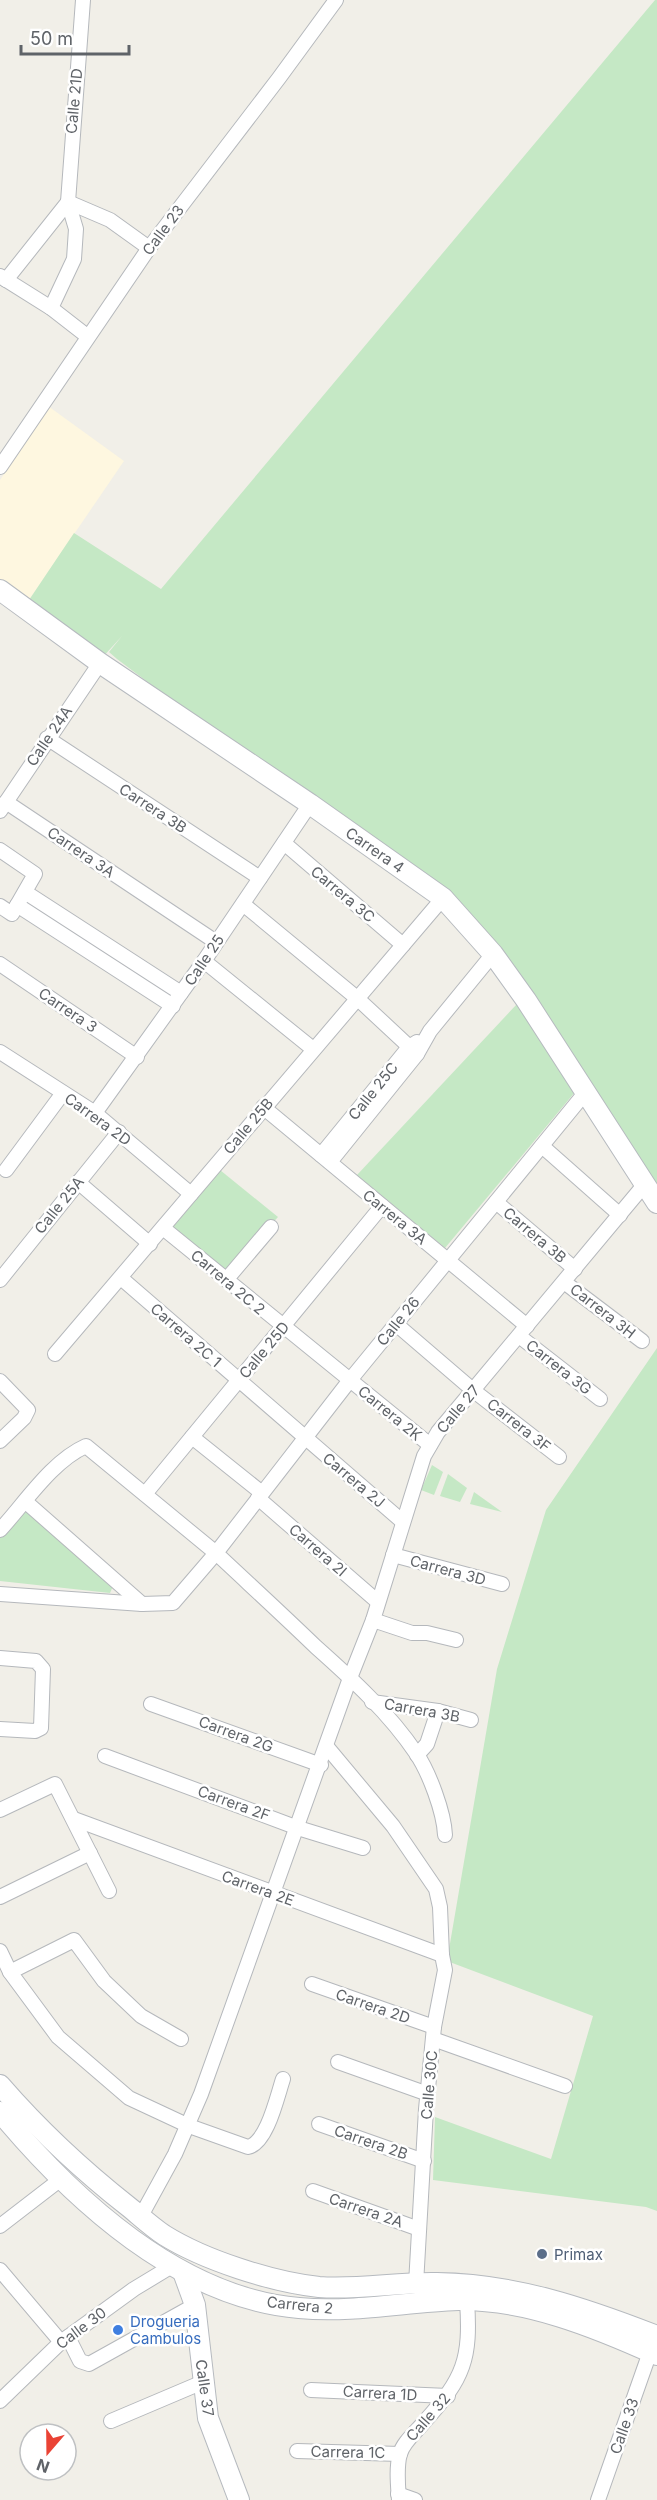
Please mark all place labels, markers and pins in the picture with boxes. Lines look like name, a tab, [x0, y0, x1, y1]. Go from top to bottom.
place label: Primax	[554, 2245, 603, 2264]
marker: Primax	[535, 2247, 549, 2261]
place label: Drogueria Cambulos	[130, 2312, 201, 2348]
marker: Drogueria Cambulos	[111, 2323, 125, 2337]

